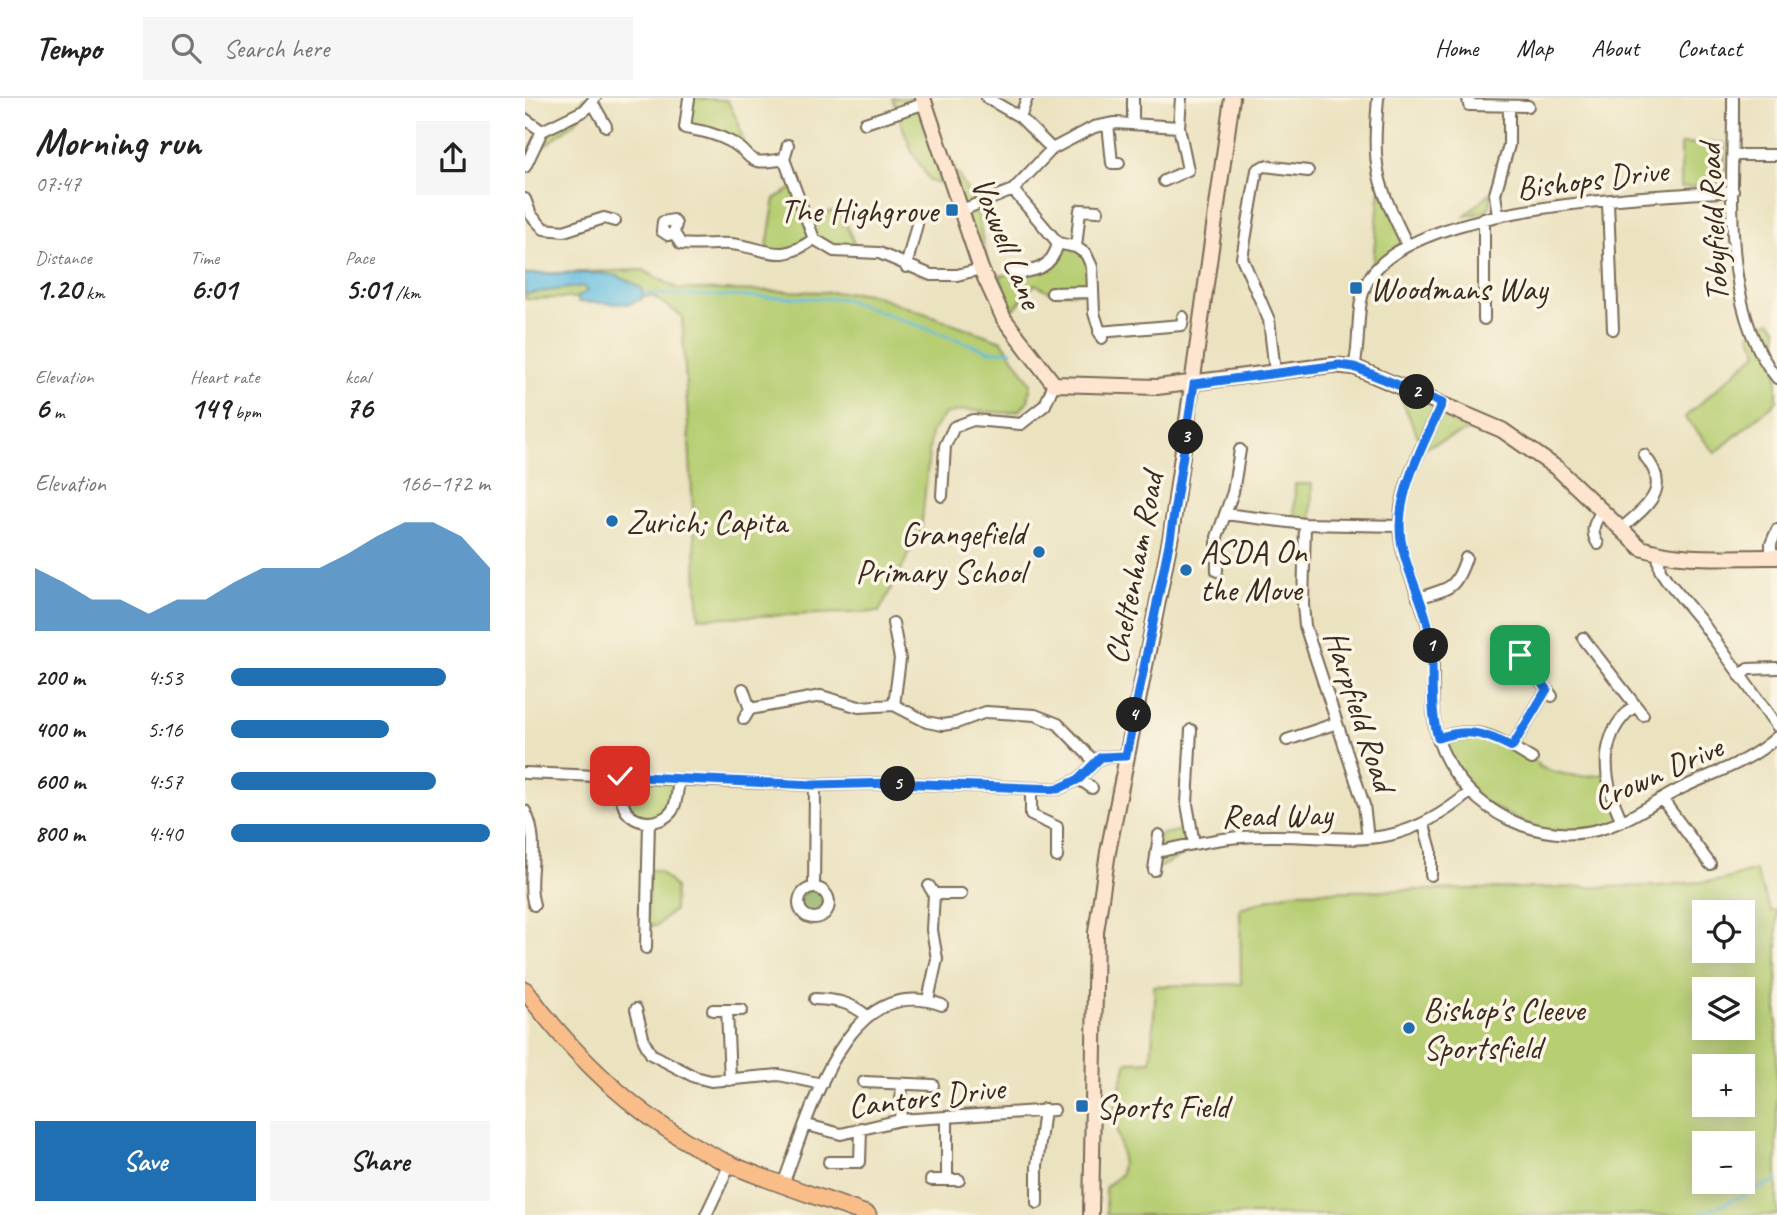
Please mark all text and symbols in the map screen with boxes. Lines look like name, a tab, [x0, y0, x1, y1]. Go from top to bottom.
search box	[143, 17, 633, 80]
text: Tempo	[35, 27, 101, 69]
icon: search	[167, 29, 205, 67]
text: Search here	[223, 32, 329, 65]
text: Home	[1435, 33, 1478, 63]
text: Map	[1516, 33, 1553, 63]
text: About	[1591, 33, 1639, 63]
text: Contact	[1677, 33, 1742, 63]
text: Morning run	[35, 119, 201, 166]
button: share	[416, 121, 490, 195]
street label: Tobyfield Road	[1688, 138, 1738, 303]
street label: Bishops Drive	[1514, 149, 1672, 209]
text: 07:47	[35, 169, 81, 198]
street label: Voxwell Lane	[962, 170, 1053, 316]
place label: The Highgrove	[780, 190, 940, 232]
marker: The Highgrove	[944, 202, 960, 218]
text: Distance	[35, 246, 92, 270]
text: Time	[190, 246, 219, 270]
text: Pace	[345, 246, 374, 270]
place label: Woodmans Way	[1370, 268, 1550, 310]
text: 1.20	[35, 270, 81, 308]
text: 6:01	[190, 270, 237, 308]
text: 5:01	[345, 270, 391, 308]
marker: Woodmans Way	[1348, 280, 1364, 296]
text: km	[81, 281, 105, 305]
text: /km	[391, 281, 420, 305]
text: Elevation	[35, 365, 93, 389]
text: Heart rate	[190, 365, 259, 389]
text: kcal	[345, 365, 370, 389]
pin: 2	[1399, 374, 1435, 410]
text: 2	[1412, 379, 1421, 403]
text: 6	[35, 389, 49, 427]
text: 149	[190, 389, 230, 427]
text: 76	[345, 389, 373, 427]
text: m	[49, 400, 64, 424]
text: bpm	[230, 400, 261, 424]
pin: 3	[1169, 420, 1203, 454]
text: 3	[1181, 424, 1190, 448]
street label: Cheltenham Road	[1095, 464, 1174, 667]
text: Elevation	[35, 469, 106, 498]
text: 166–172 m	[399, 469, 490, 498]
place label: Zurich; Capita	[626, 501, 789, 543]
marker: Zurich; Capita	[604, 513, 620, 529]
place label: Grangefield Primary School	[855, 513, 1030, 593]
place label: ASDA On the Move	[1200, 531, 1308, 611]
marker: Grangefield Primary School	[1031, 544, 1047, 560]
marker: ASDA On the Move	[1178, 562, 1194, 578]
street label: Harpfield Road	[1314, 625, 1407, 801]
pin	[1490, 625, 1550, 685]
pin: 1	[1413, 628, 1448, 664]
text: 1	[1426, 633, 1435, 657]
icon: arrive	[1501, 636, 1539, 674]
text: 200 m	[35, 663, 85, 692]
text: 4:53	[147, 663, 183, 692]
pin: 4	[1117, 698, 1151, 732]
text: 4	[1129, 702, 1138, 726]
text: 400 m	[35, 715, 85, 744]
text: 5:16	[147, 715, 183, 744]
street label: Crown Drive	[1586, 725, 1731, 820]
pin	[590, 746, 650, 806]
icon: check	[601, 757, 639, 795]
pin: 5	[881, 766, 915, 802]
text: 600 m	[35, 767, 85, 796]
text: 4:57	[147, 767, 183, 796]
text: 5	[893, 771, 902, 795]
street label: Read Way	[1221, 793, 1336, 837]
text: 800 m	[35, 819, 85, 848]
text: 4:40	[147, 819, 183, 848]
map controls	[1692, 900, 1755, 1194]
button: locate	[1692, 900, 1755, 963]
button: layers	[1692, 977, 1755, 1040]
place label: Bishop's Cleeve Sportsfield	[1423, 989, 1587, 1069]
marker: Bishop's Cleeve Sportsfield	[1401, 1020, 1417, 1036]
button: +	[1692, 1054, 1755, 1117]
street label: Cantors Drive	[845, 1066, 1009, 1127]
place label: Sports Field	[1096, 1086, 1234, 1128]
marker: Sports Field	[1074, 1098, 1090, 1114]
button: Save	[35, 1121, 256, 1201]
button: Share	[270, 1121, 490, 1201]
button: −	[1692, 1131, 1755, 1194]

